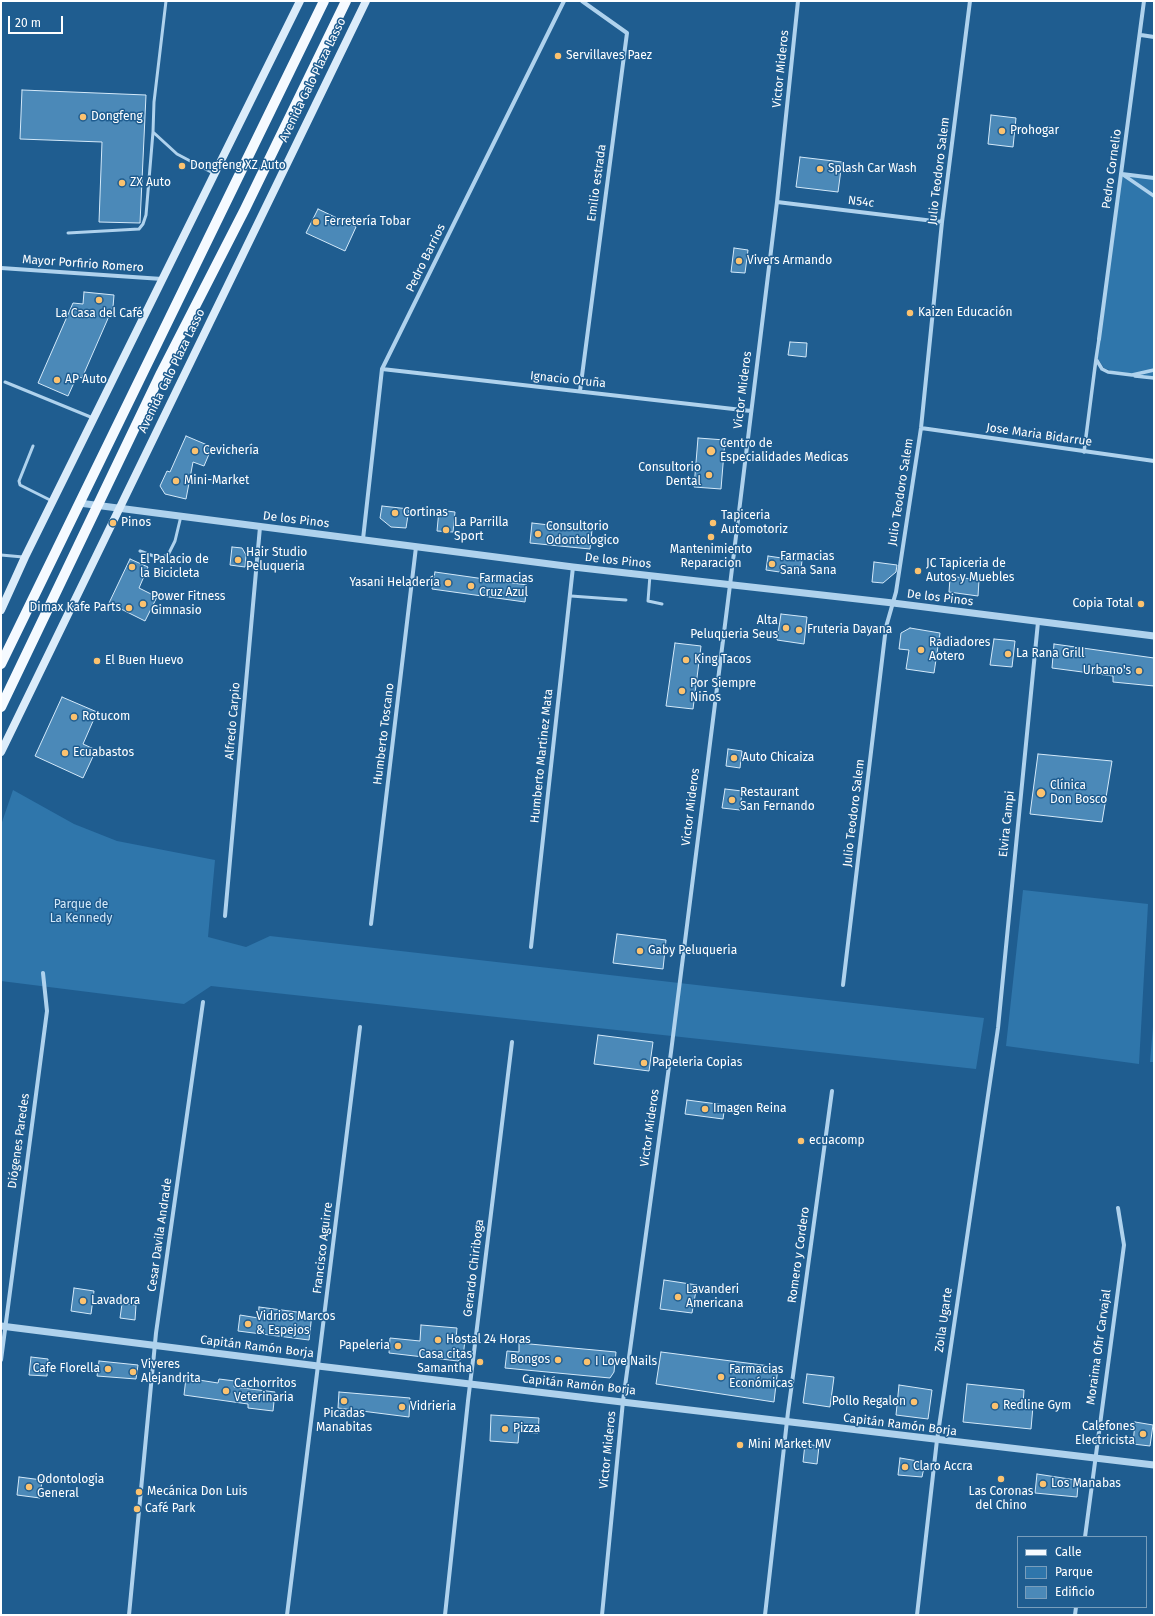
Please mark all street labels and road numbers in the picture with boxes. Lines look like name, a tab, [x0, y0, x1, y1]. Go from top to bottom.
street label: Avenida Galo Plaza Lasso	[277, 16, 349, 144]
street label: Victor Mideros	[770, 29, 792, 109]
street label: Julio Teodoro Salem	[925, 116, 953, 226]
street label: Pedro Cornelio	[1099, 128, 1125, 210]
street label: Emilio estrada	[584, 143, 610, 223]
street label: N54c	[847, 193, 875, 211]
street label: Pedro Barrios	[403, 222, 449, 294]
street label: Mayor Porfirio Romero	[22, 253, 144, 275]
street label: Avenida Galo Plaza Lasso	[136, 307, 208, 435]
street label: Victor Mideros	[731, 350, 755, 430]
street label: Ignacio Oruña	[529, 369, 607, 391]
street label: Jose Maria Bidarrue	[985, 420, 1093, 450]
street label: Julio Teodoro Salem	[885, 437, 917, 547]
street label: De los Pinos	[262, 509, 330, 531]
street label: De los Pinos	[584, 550, 652, 572]
street label: De los Pinos	[906, 587, 974, 609]
street label: Alfredo Carpio	[222, 682, 244, 760]
street label: Humberto Toscano	[371, 682, 397, 786]
street label: Humberto Martinez Mata	[528, 688, 556, 824]
street label: Julio Teodoro Salem	[840, 758, 868, 868]
street label: Victor Mideros	[679, 767, 703, 847]
street label: Elvira Campi	[996, 790, 1018, 858]
street label: Victor Mideros	[637, 1088, 663, 1168]
street label: Diógenes Paredes	[5, 1092, 33, 1190]
street label: Cesar Davila Andrade	[145, 1177, 175, 1293]
street label: Francisco Aguirre	[310, 1201, 336, 1295]
street label: Romero y Cordero	[785, 1206, 813, 1304]
street label: Gerardo Chiriboga	[461, 1218, 487, 1318]
street label: Zoila Ugarte	[932, 1287, 956, 1353]
street label: Moraima Ofir Carvajal	[1084, 1288, 1114, 1406]
street label: Capitán Ramón Borja	[199, 1333, 315, 1361]
street label: Capitán Ramón Borja	[521, 1372, 637, 1398]
street label: Victor Mideros	[597, 1410, 619, 1490]
street label: Capitán Ramón Borja	[842, 1411, 958, 1439]

